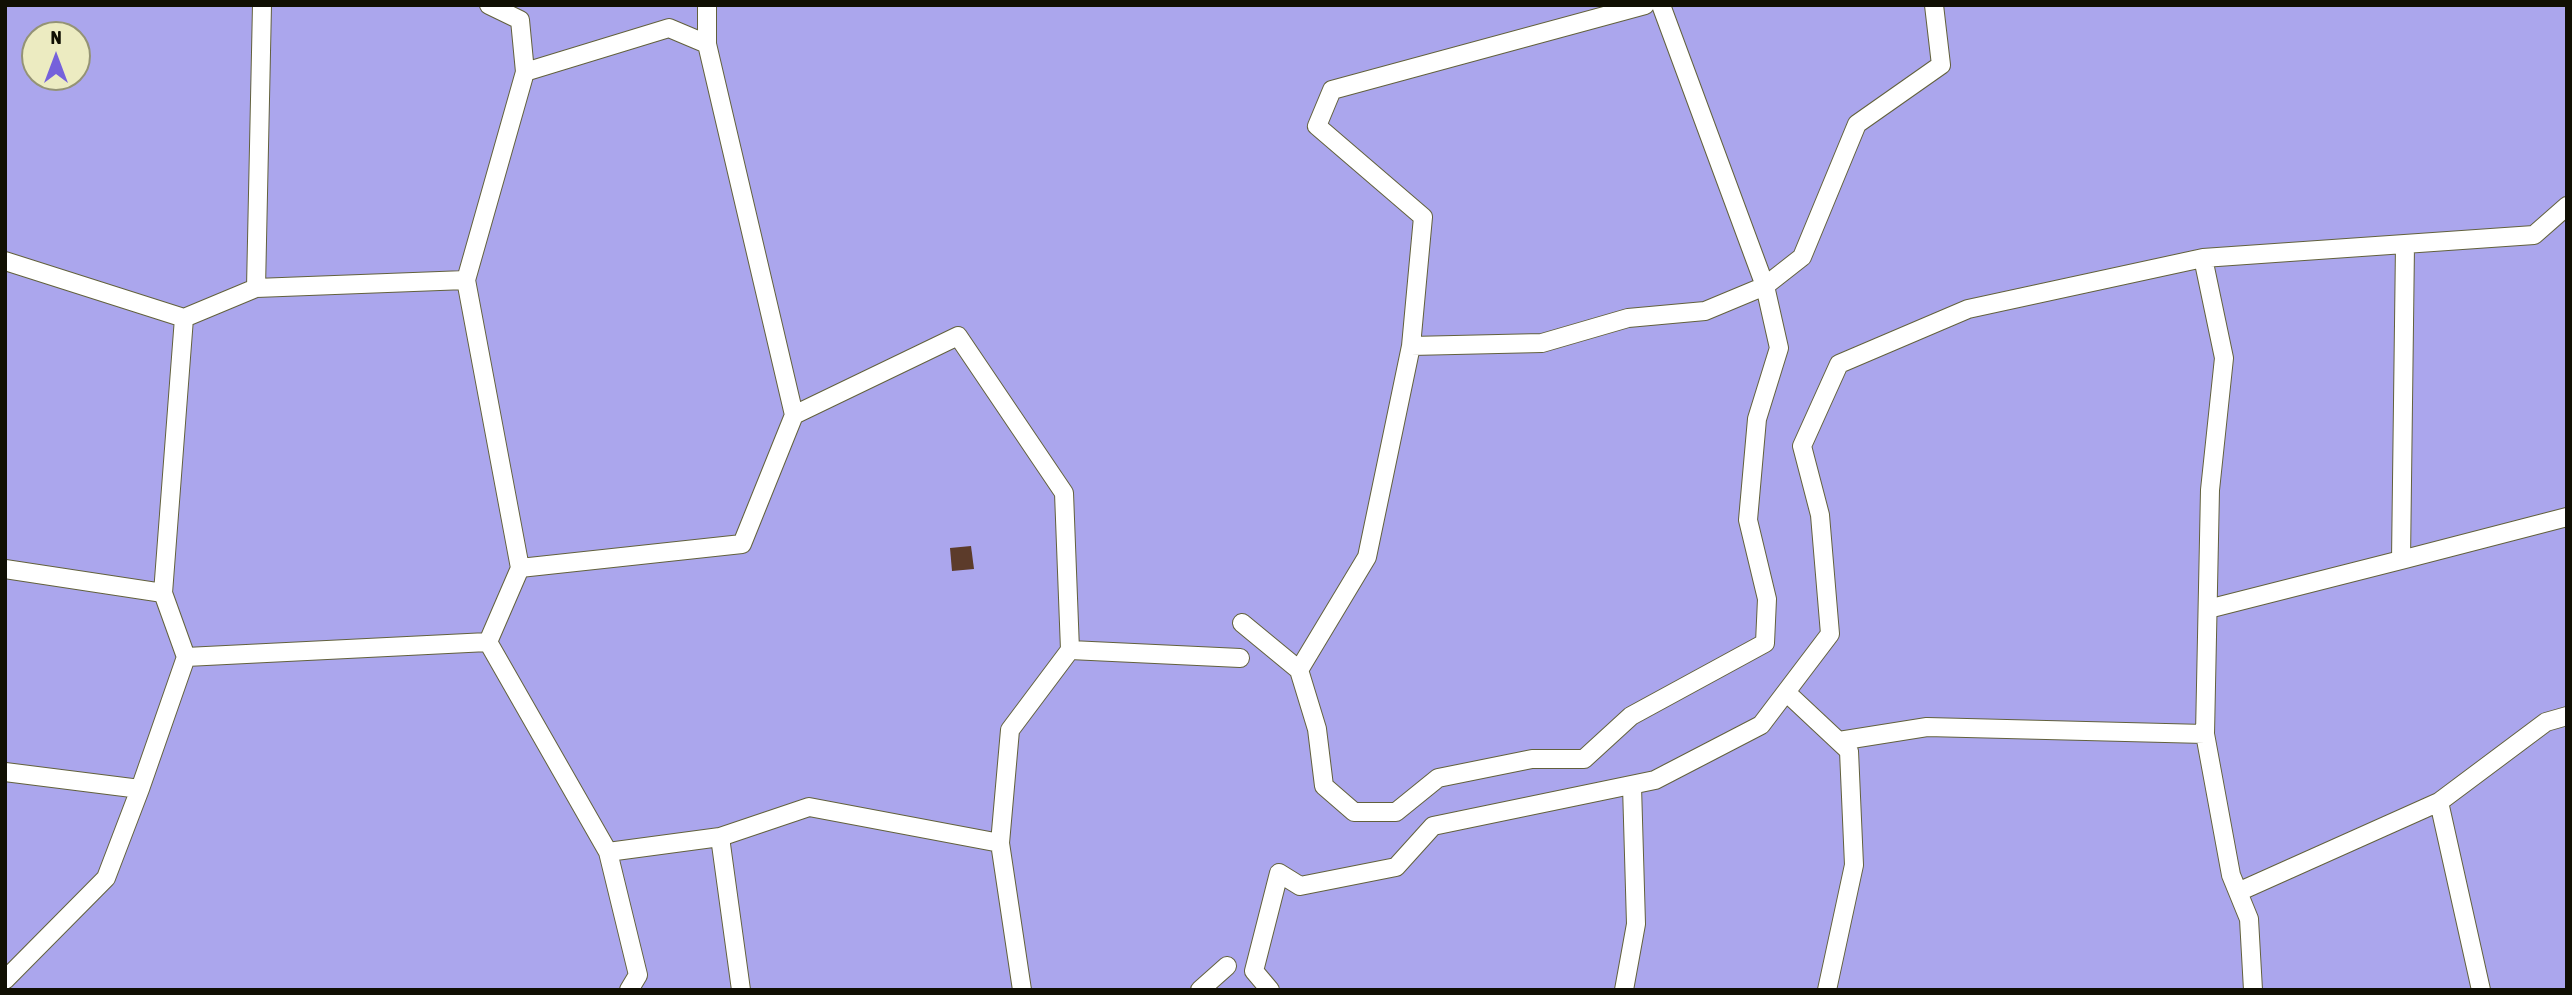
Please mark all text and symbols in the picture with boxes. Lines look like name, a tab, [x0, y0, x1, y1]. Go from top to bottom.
north arrow	[21, 21, 91, 91]
text: N	[50, 26, 62, 48]

